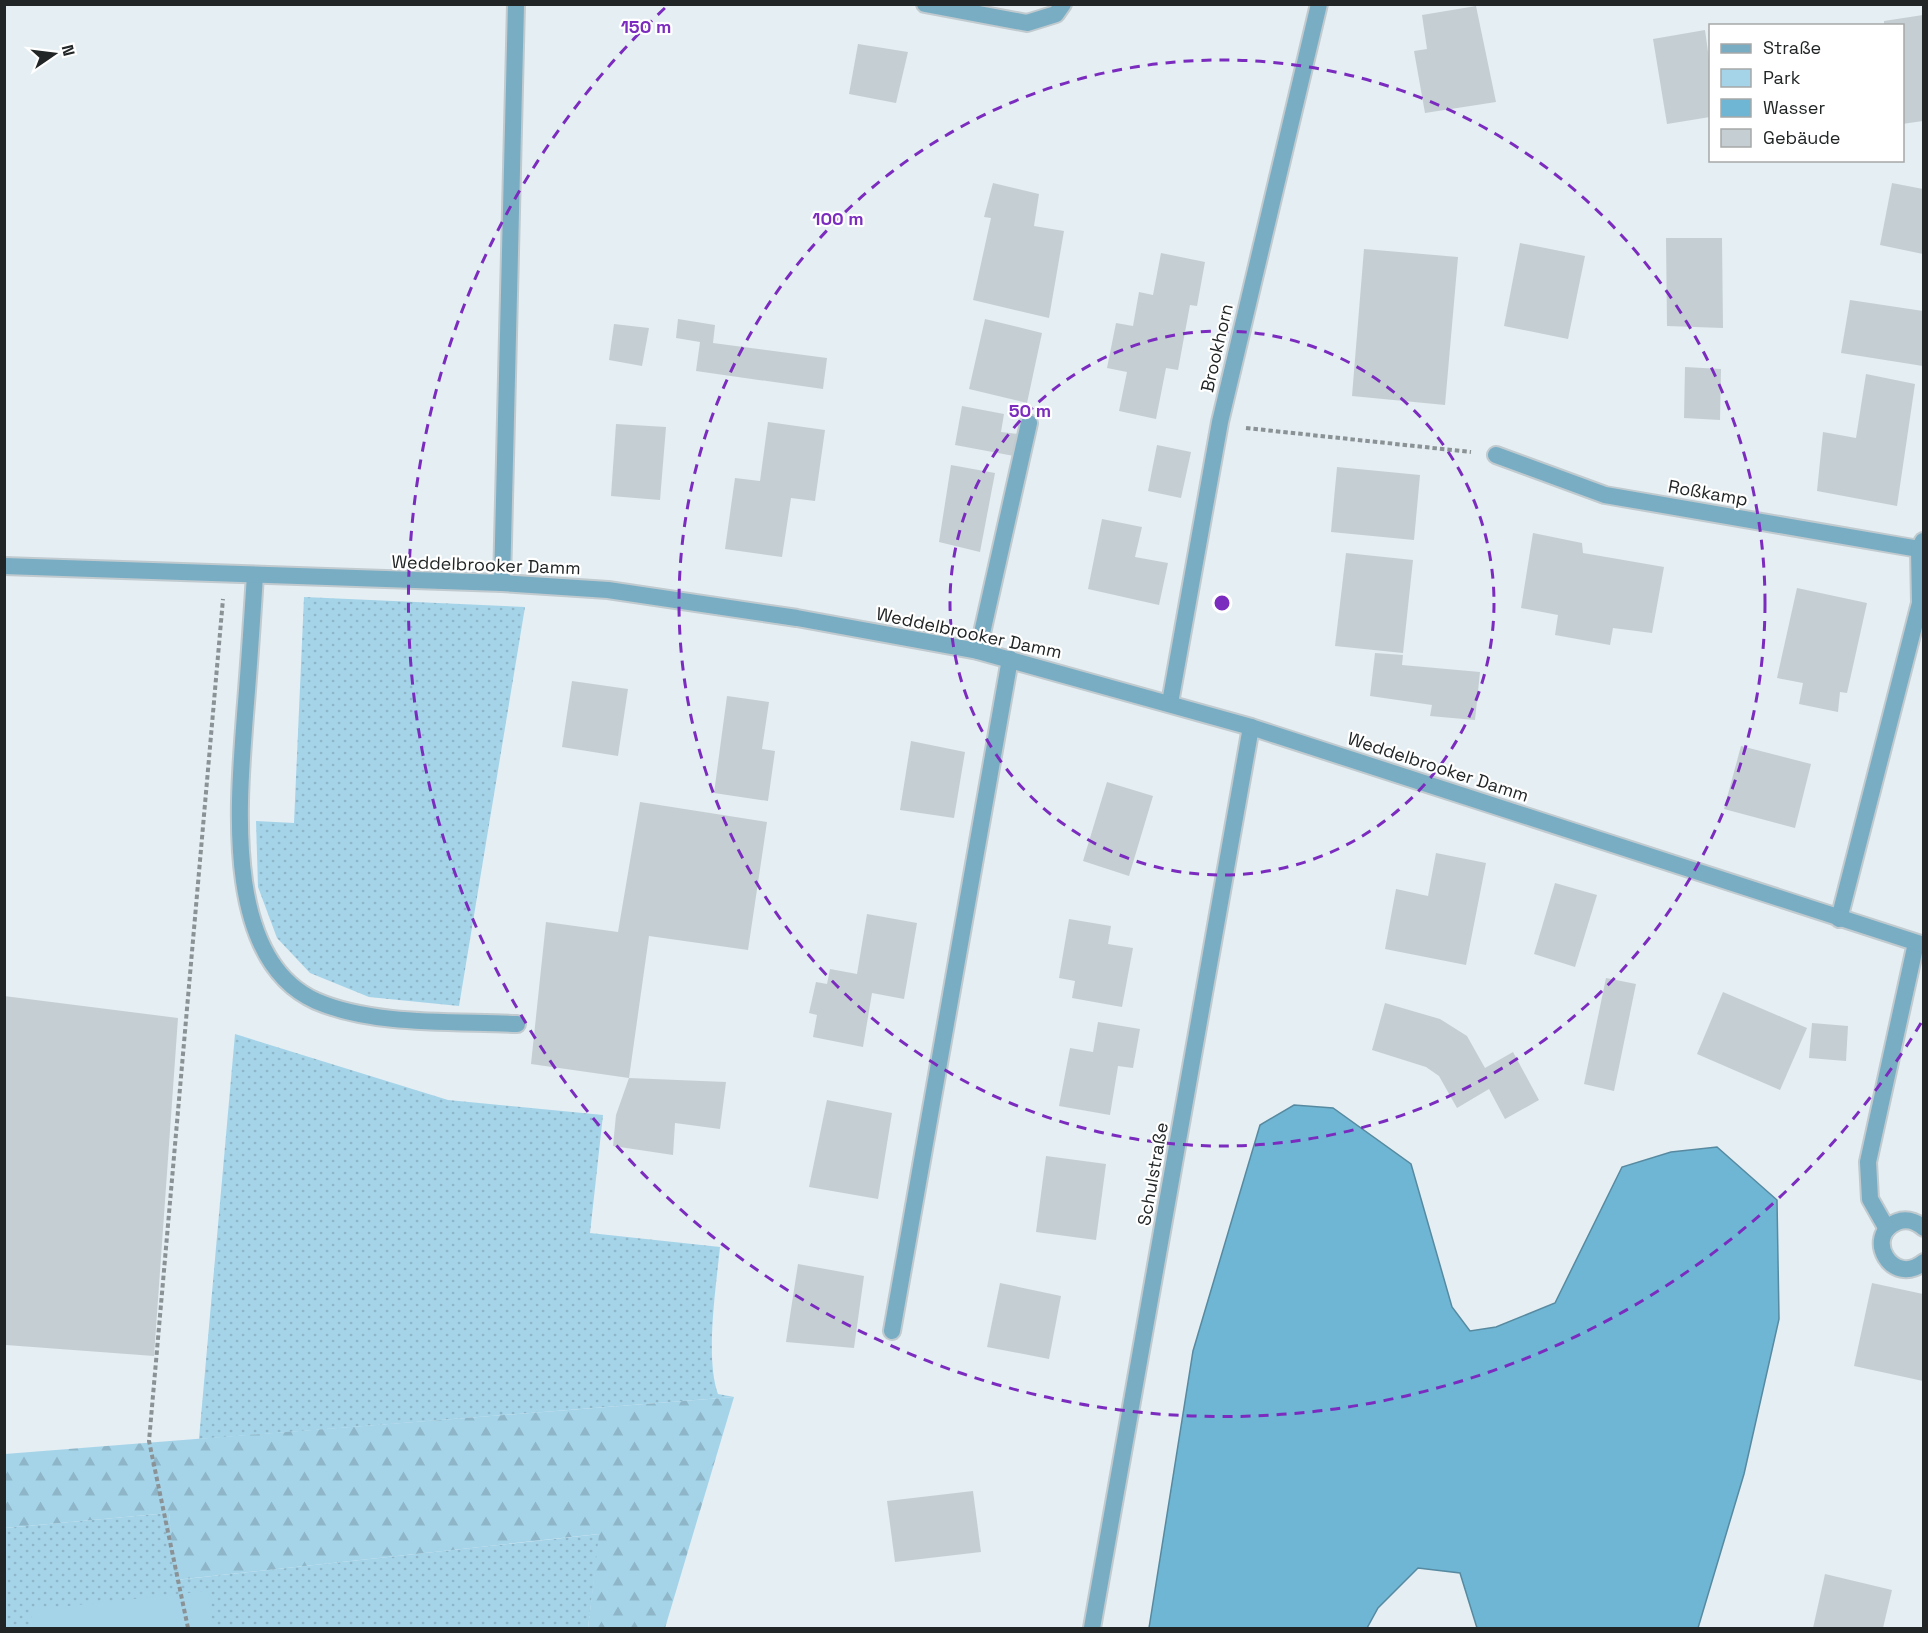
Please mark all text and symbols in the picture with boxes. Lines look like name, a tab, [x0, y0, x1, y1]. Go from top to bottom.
text: 150 m	[621, 15, 671, 38]
north arrow	[24, 24, 84, 84]
legend	[1709, 24, 1904, 162]
text: Straße	[1763, 36, 1821, 59]
text: N	[57, 43, 80, 58]
text: Park	[1763, 66, 1801, 89]
text: Wasser	[1763, 96, 1825, 119]
text: Gebäude	[1763, 126, 1841, 149]
text: 100 m	[812, 207, 864, 230]
street label: Brookhorn	[1195, 301, 1238, 394]
text: 50 m	[1009, 399, 1051, 422]
street label: Roßkamp	[1666, 474, 1750, 511]
street label: Weddelbrooker Damm	[391, 550, 581, 579]
centre of rings	[1212, 593, 1232, 613]
street label: Weddelbrooker Damm	[874, 602, 1064, 663]
street label: Weddelbrooker Damm	[1345, 726, 1532, 807]
street label: Schulstraße	[1132, 1120, 1173, 1227]

